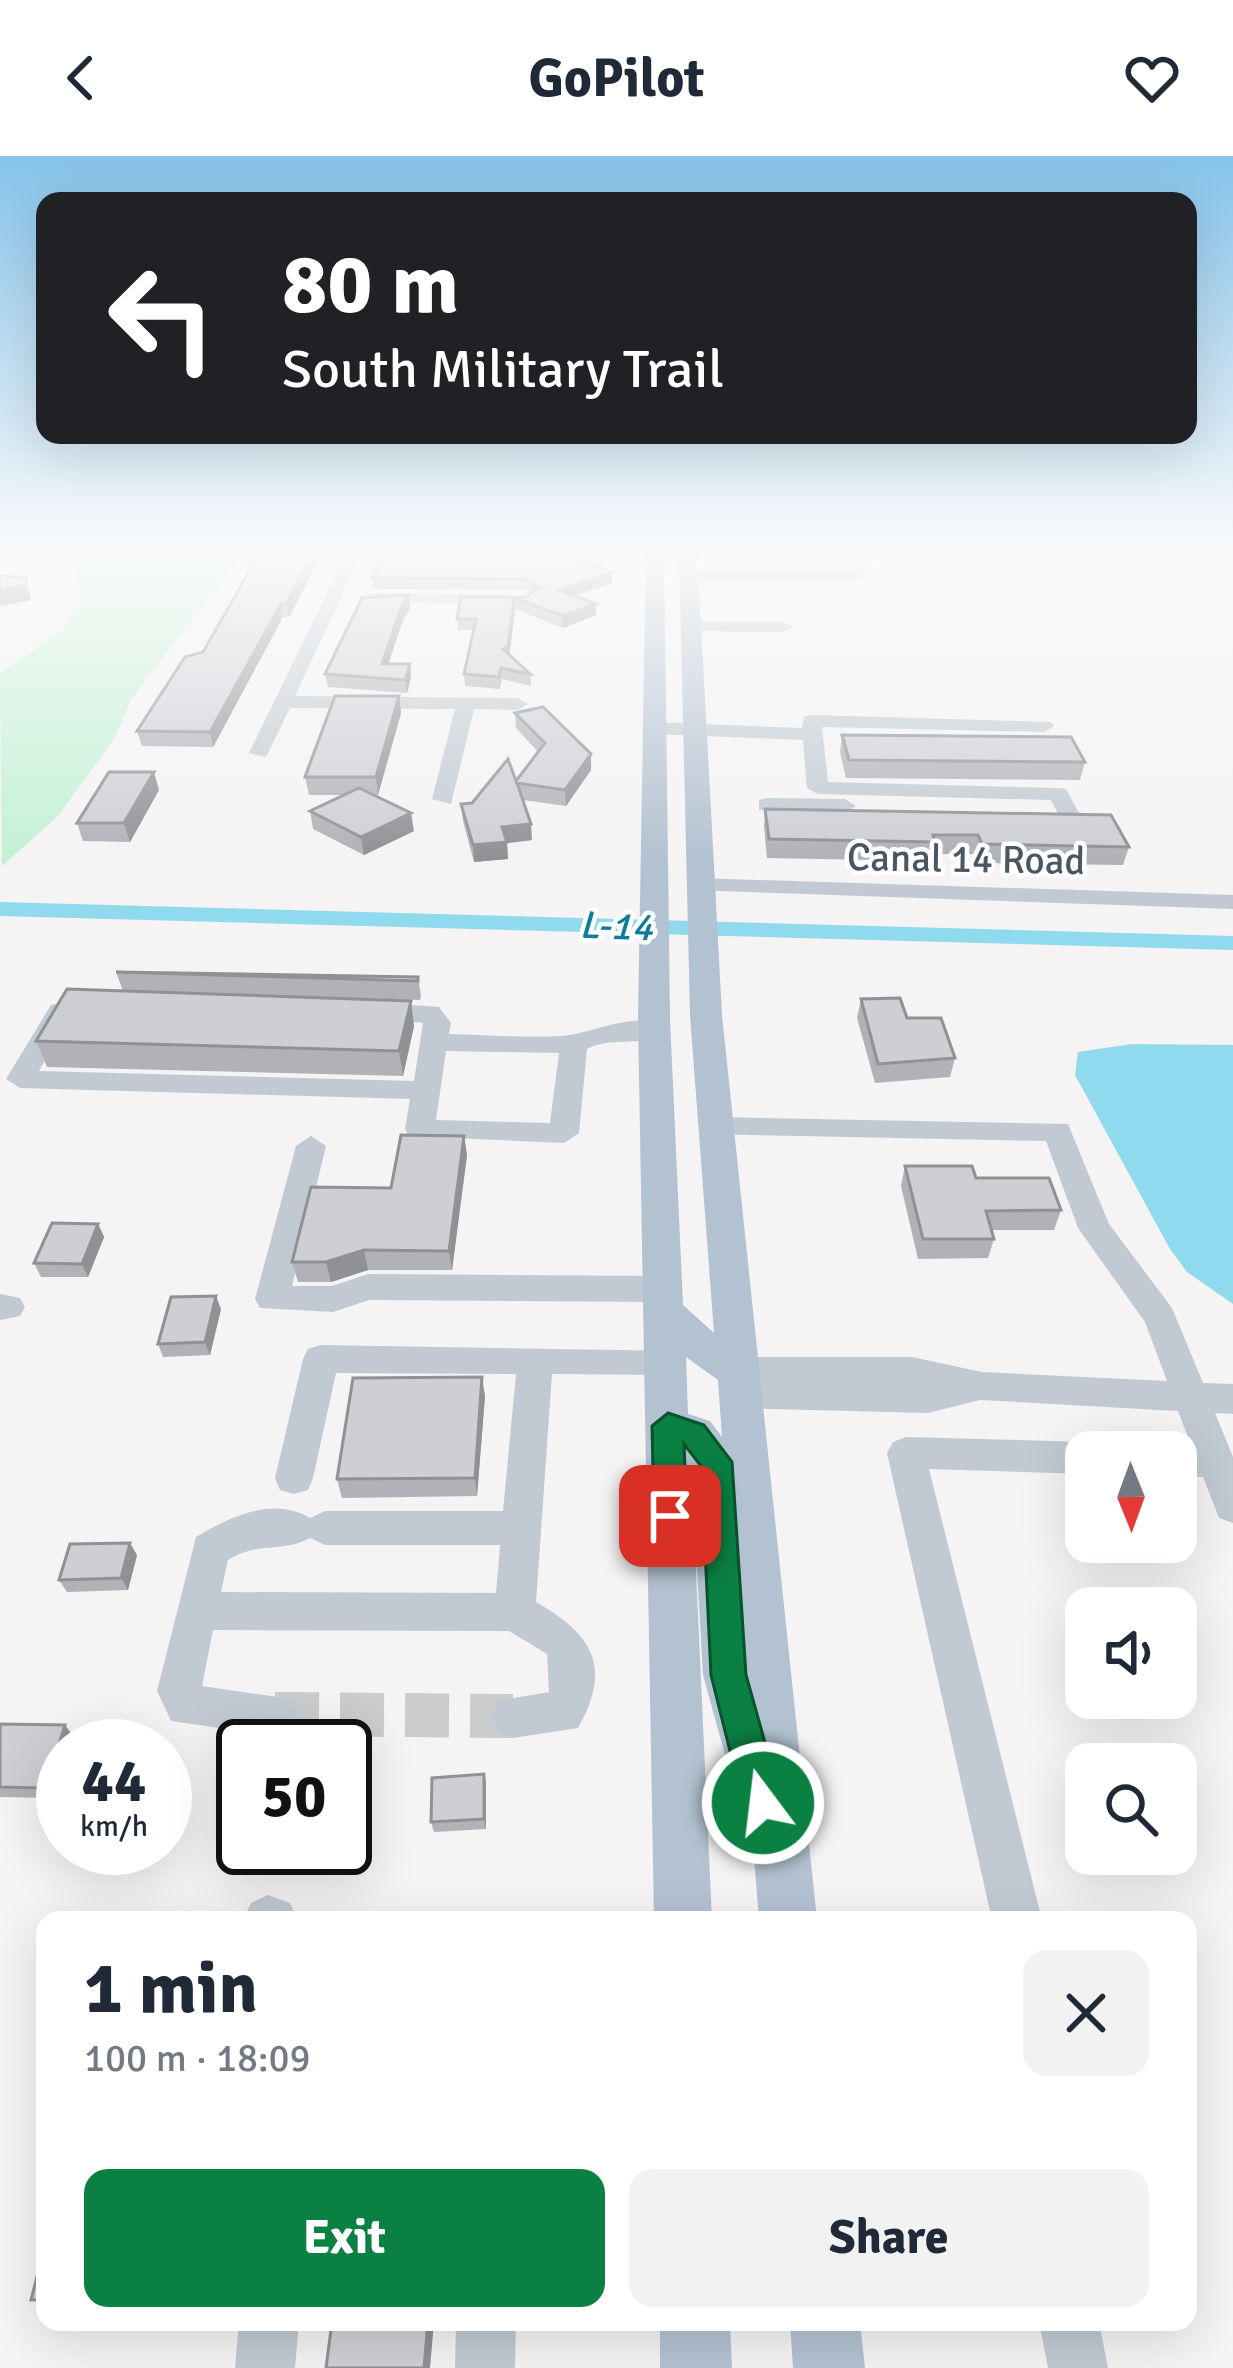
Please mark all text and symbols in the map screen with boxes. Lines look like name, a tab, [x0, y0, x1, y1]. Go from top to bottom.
icon: back	[48, 45, 114, 111]
text: GoPilot	[528, 45, 705, 112]
icon: heart	[1119, 45, 1185, 111]
text: 80 m	[282, 233, 459, 337]
icon: left	[84, 240, 240, 396]
text: South Military Trail	[282, 336, 724, 403]
street label: Canal 14 Road	[846, 833, 1086, 885]
water label: L-14	[579, 901, 654, 951]
north arrow	[1065, 1431, 1197, 1563]
map controls	[1065, 1431, 1197, 1875]
pin	[619, 1465, 721, 1567]
icon: arrive	[637, 1483, 703, 1549]
button: sound	[1065, 1587, 1197, 1719]
speed limit sign: 50	[216, 1719, 372, 1875]
position arrow	[700, 1740, 826, 1866]
button: search	[1065, 1743, 1197, 1875]
text: 44	[82, 1745, 146, 1819]
text: km/h	[80, 1808, 148, 1845]
text: 1 min	[84, 1944, 258, 2033]
button: close	[1023, 1950, 1149, 2076]
text: 100 m · 18:09	[84, 2034, 311, 2082]
button: Exit	[84, 2169, 605, 2307]
button: Share	[629, 2169, 1149, 2307]

